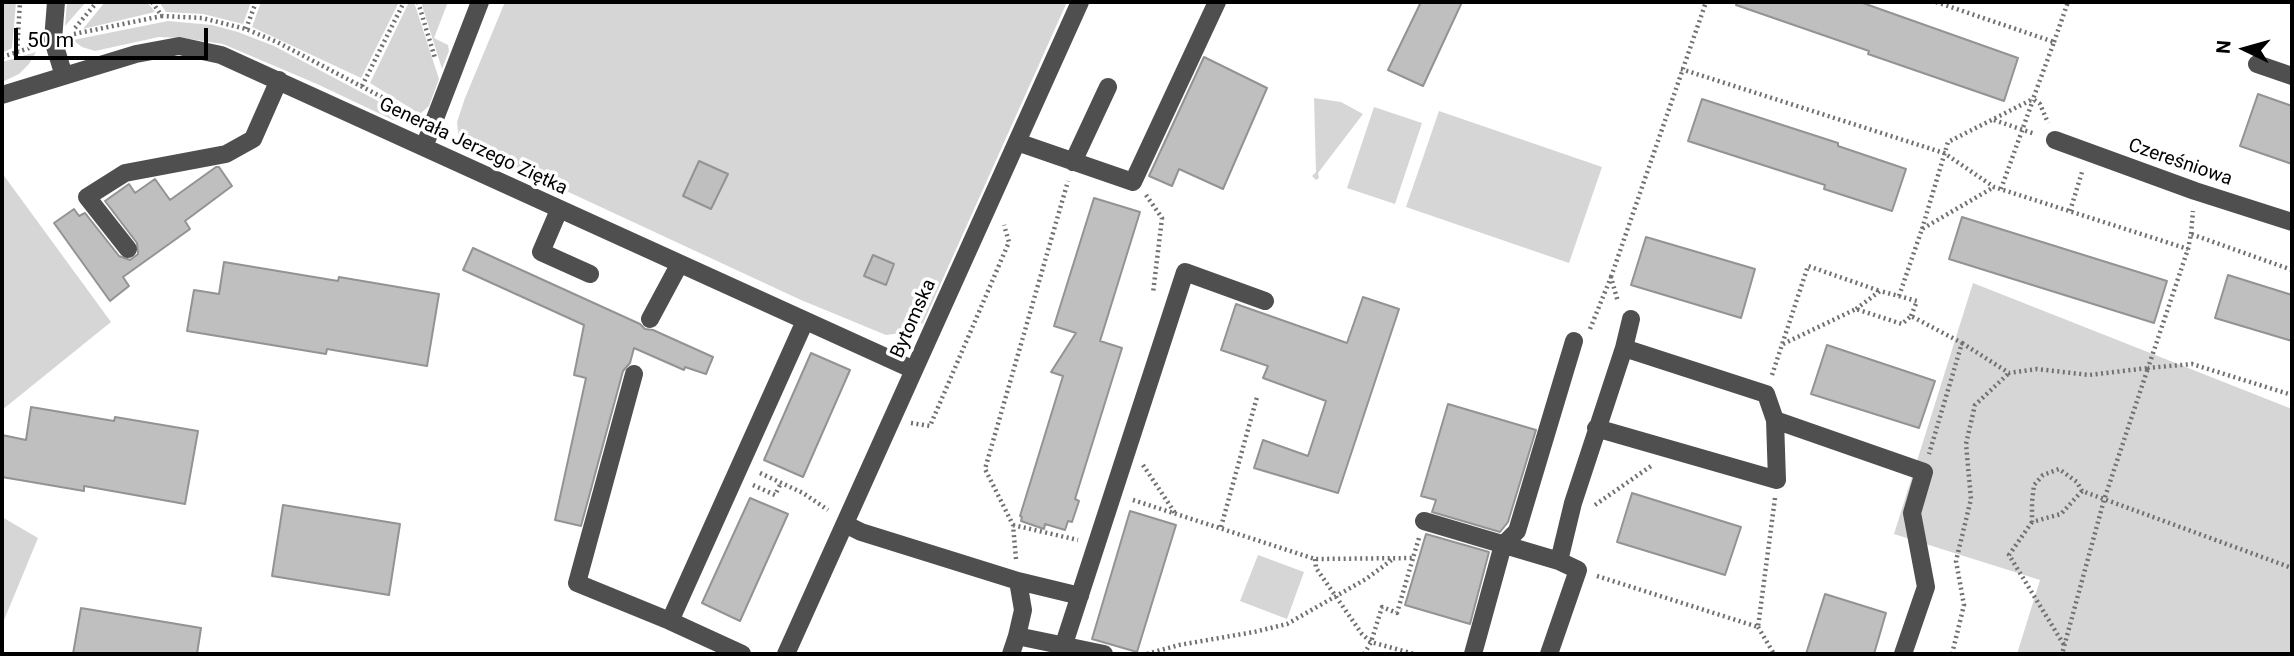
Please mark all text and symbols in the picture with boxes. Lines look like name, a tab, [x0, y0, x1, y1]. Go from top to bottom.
scale bar	[18, 14, 212, 58]
north arrow	[2210, 14, 2280, 84]
text: 50 m	[27, 28, 74, 52]
text: N	[2212, 39, 2236, 55]
street label: Generała Jerzego Ziętka	[375, 93, 571, 201]
street label: Czereśniowa	[2125, 135, 2235, 191]
street label: Bytomska	[886, 276, 942, 362]

